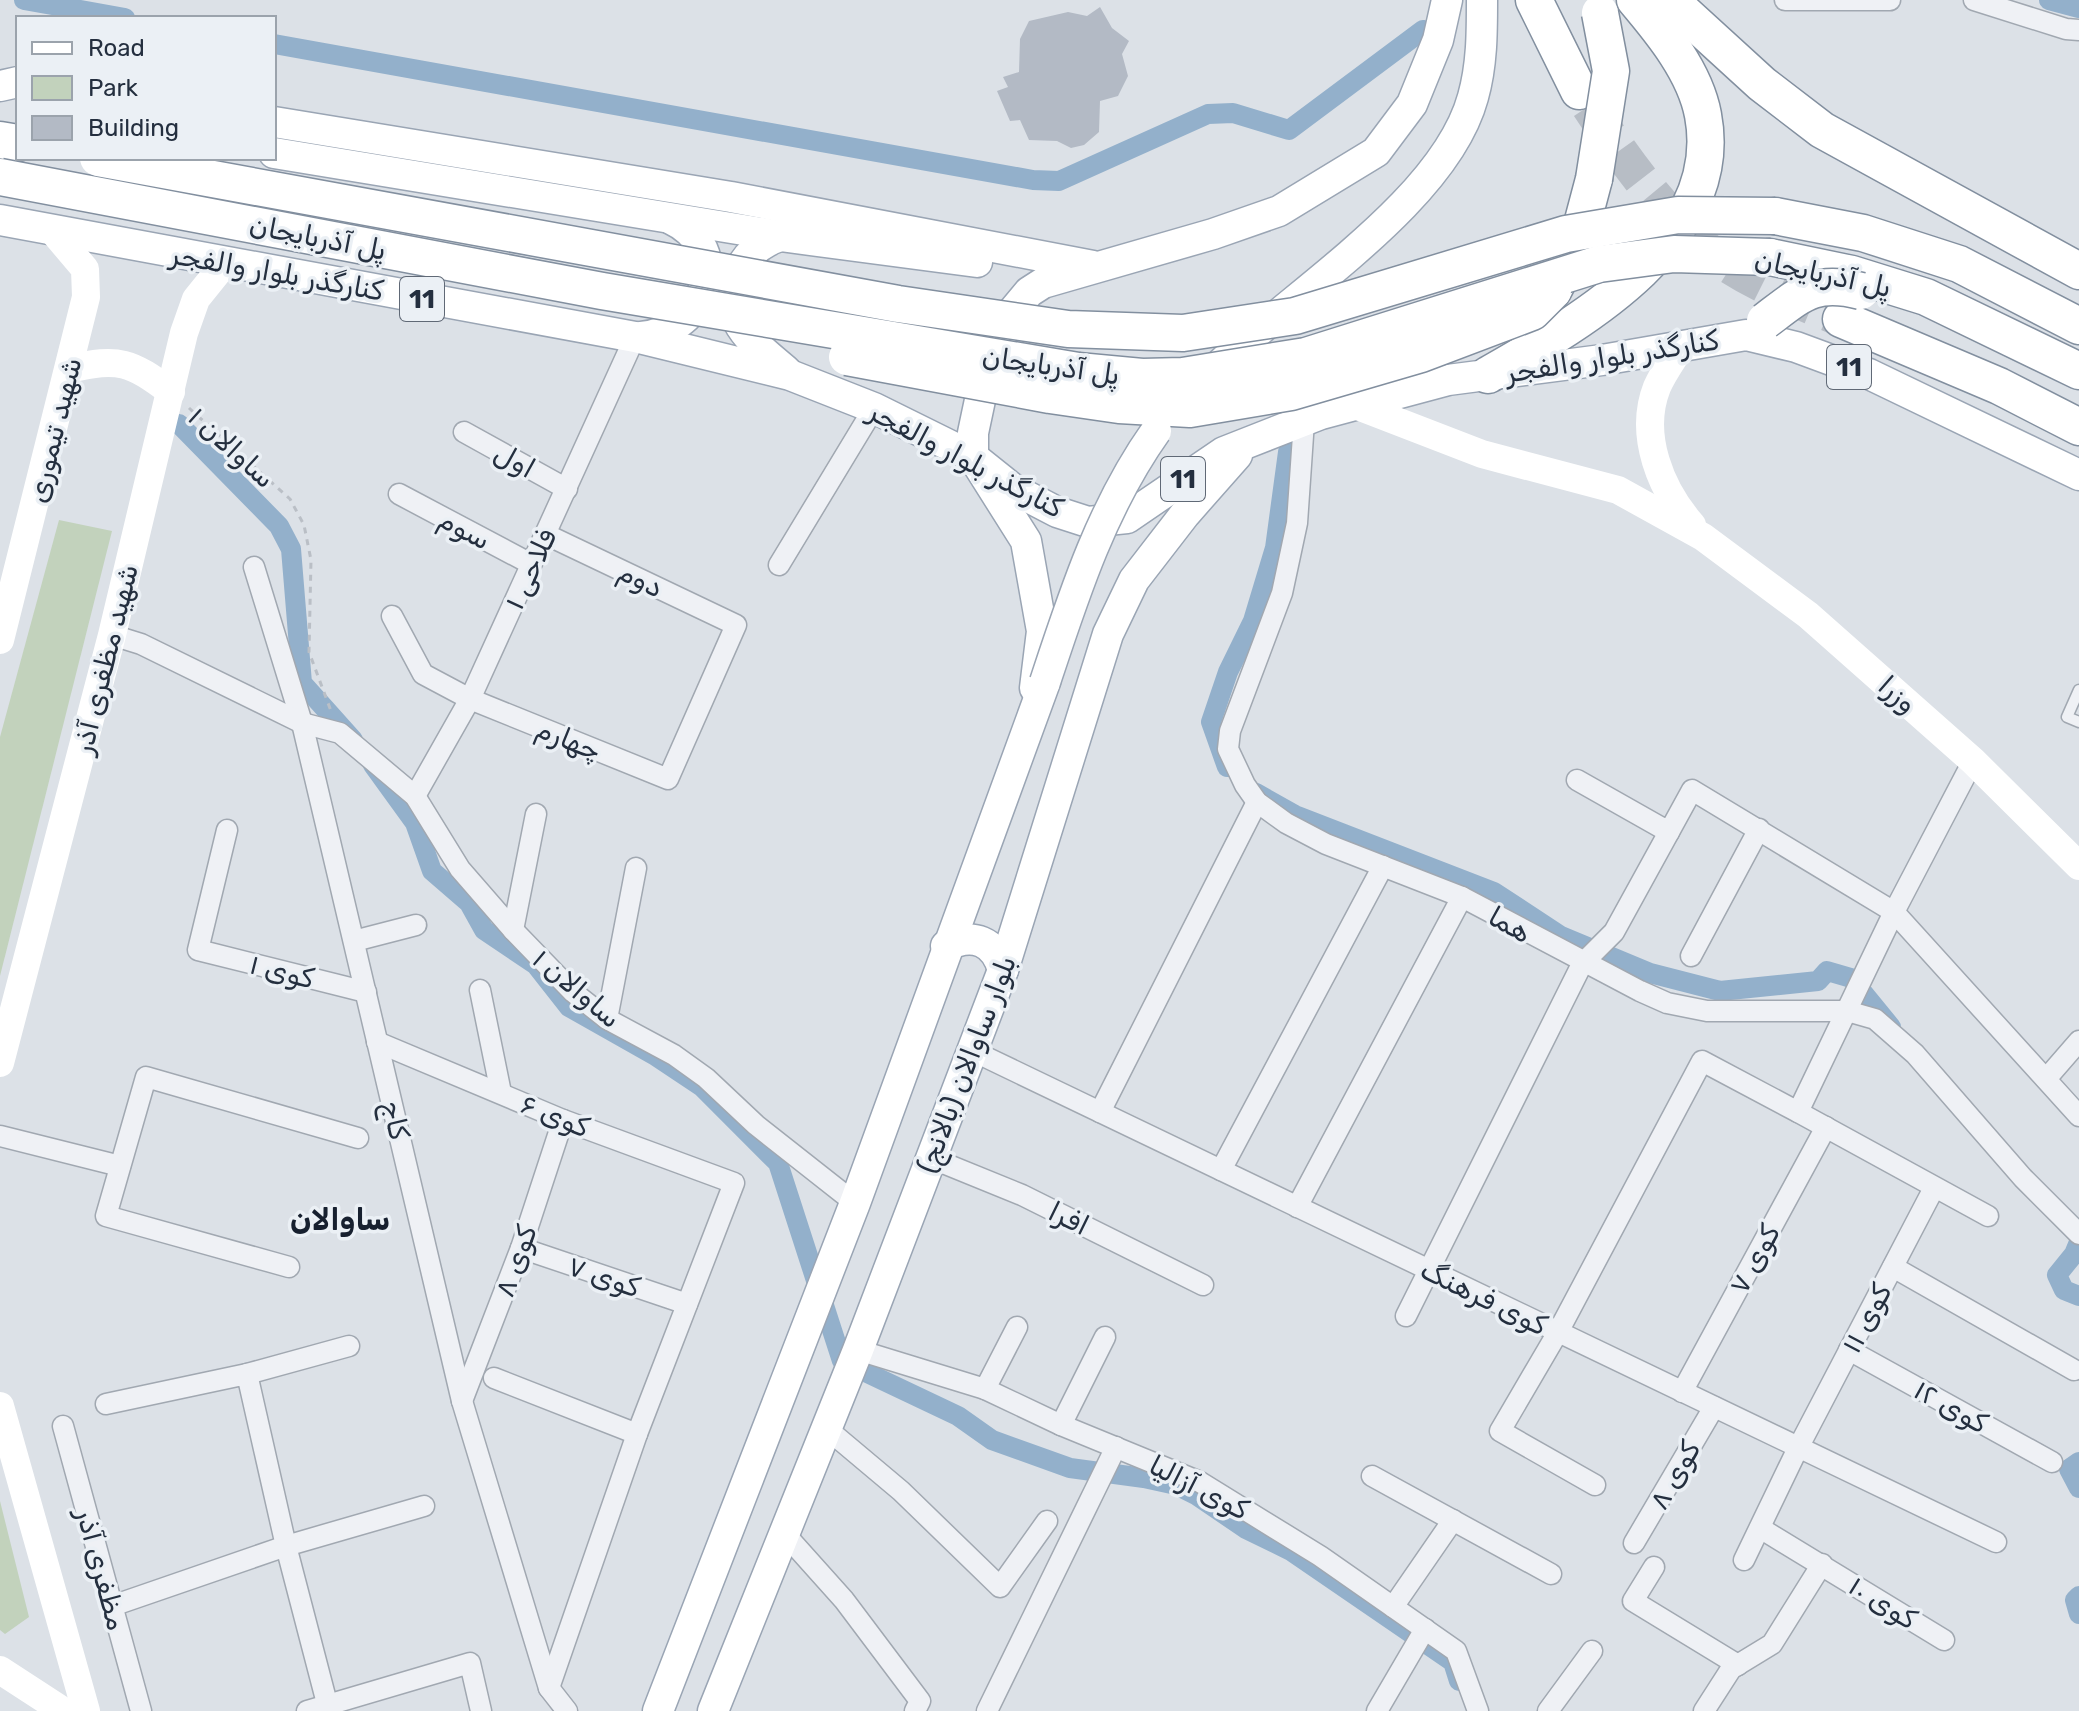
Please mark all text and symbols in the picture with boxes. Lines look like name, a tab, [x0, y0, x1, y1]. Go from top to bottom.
legend	[16, 16, 276, 160]
text: Road	[88, 34, 145, 62]
text: Park	[88, 74, 139, 102]
text: Building	[88, 114, 179, 142]
street label: پل آذربایجان	[246, 208, 389, 269]
street label: کنارگذر بلوار والفجر	[166, 237, 386, 308]
street label: پل آذربایجان	[1751, 243, 1894, 306]
road number: 11	[400, 277, 444, 321]
street label: کنارگذر بلوار والفجر	[1501, 323, 1721, 390]
street label: پل آذربایجان	[980, 340, 1122, 393]
road number: 11	[1827, 345, 1871, 389]
street label: شهید تیموری	[21, 354, 88, 506]
street label: کنارگذر بلوار والفجر	[861, 393, 1069, 525]
street label: ساوالان ۱	[182, 400, 282, 495]
street label: اول	[488, 436, 541, 485]
road number: 11	[1161, 457, 1205, 501]
street label: سوم	[432, 502, 496, 558]
street label: فلاحی ۱	[498, 524, 563, 615]
street label: دوم	[612, 555, 668, 606]
street label: شهید مظفری آذر	[65, 561, 145, 759]
street label: وزرا	[1872, 669, 1924, 720]
street label: چهارم	[531, 712, 606, 769]
street label: هما	[1483, 899, 1537, 949]
street label: ساوالان ۱	[526, 942, 627, 1035]
street label: کوی ۱	[246, 948, 318, 995]
street label: بلوار ساوالان (بالانج)	[910, 951, 1026, 1178]
street label: کوی ۶	[516, 1087, 594, 1144]
street label: کاج	[372, 1097, 416, 1144]
street label: افرا	[1043, 1195, 1094, 1242]
district label: ساوالان	[290, 1202, 390, 1238]
street label: کوی ۷	[1722, 1219, 1787, 1300]
street label: کوی ۸	[487, 1220, 544, 1302]
street label: کوی ۷	[563, 1249, 645, 1304]
street label: کوی فرهنگ	[1415, 1253, 1553, 1342]
street label: کوی ۱۱	[1835, 1278, 1898, 1358]
street label: کوی ۱۲	[1908, 1373, 1993, 1440]
street label: کوی ۸	[1642, 1435, 1707, 1516]
street label: کوی آزالیا	[1144, 1448, 1254, 1527]
street label: مظفری آذر	[69, 1503, 134, 1634]
street label: کوی ۱۰	[1843, 1569, 1923, 1636]

